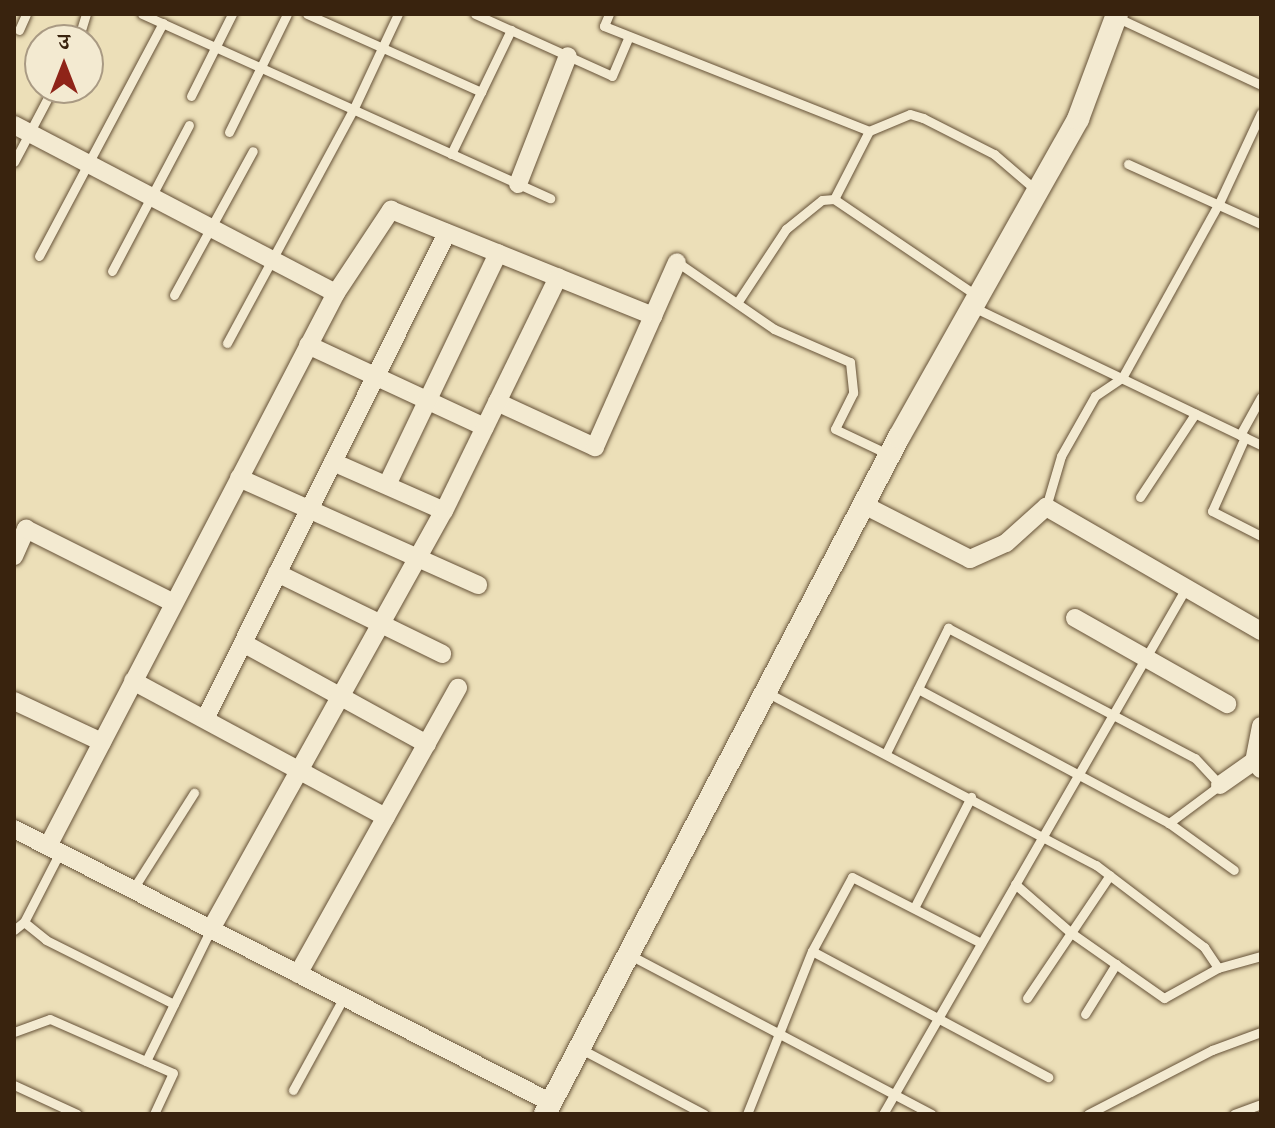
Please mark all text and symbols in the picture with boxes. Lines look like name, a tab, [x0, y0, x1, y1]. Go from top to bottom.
north arrow	[24, 24, 104, 104]
text: उ	[58, 27, 70, 57]

